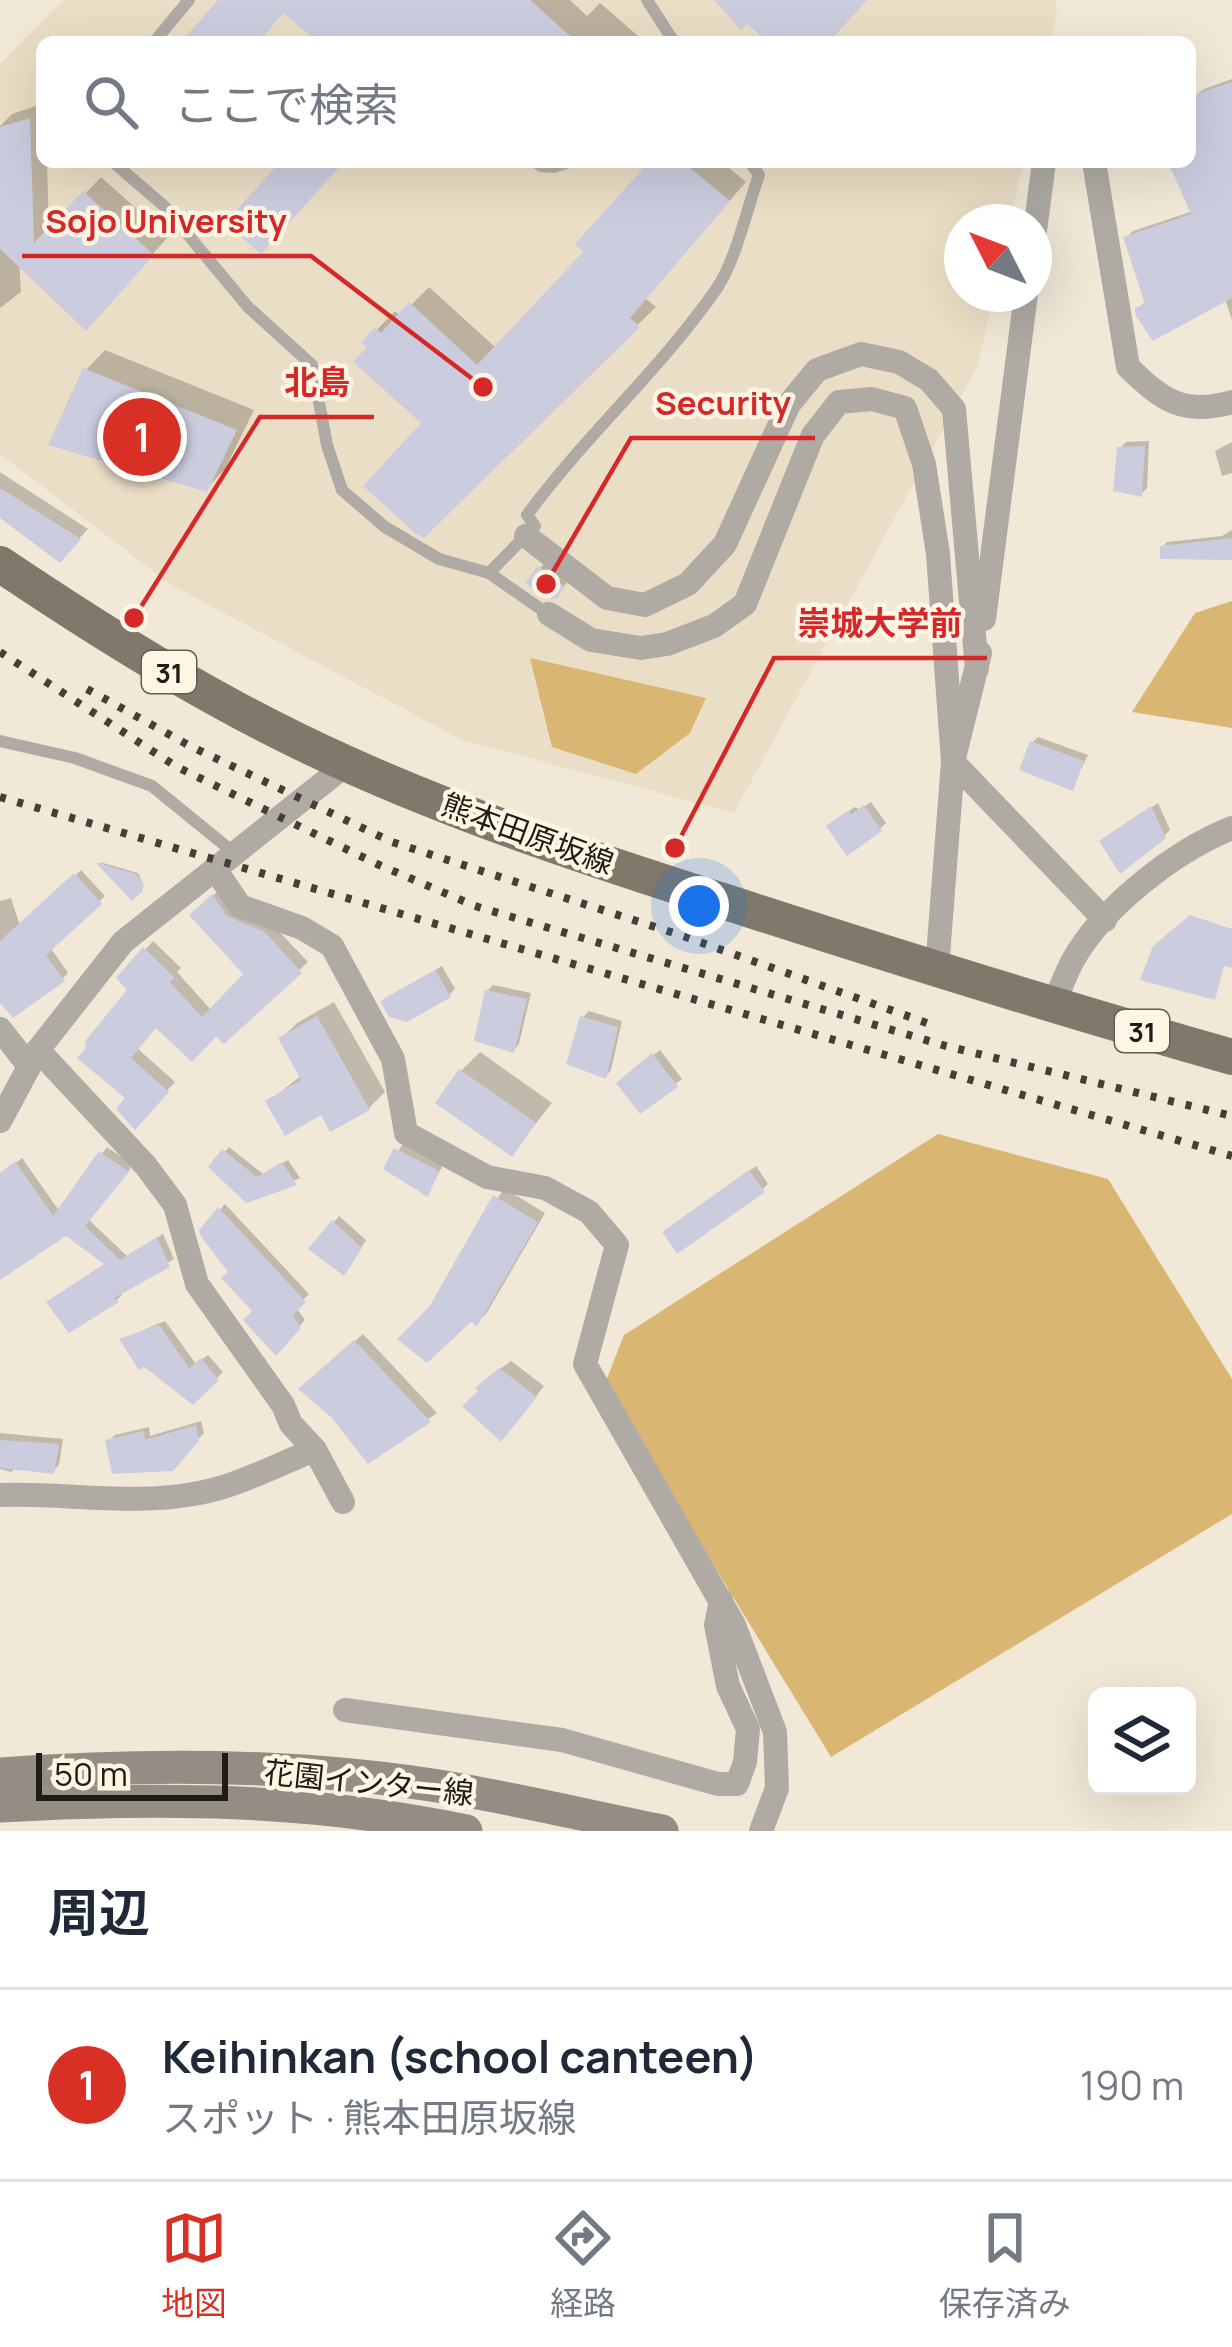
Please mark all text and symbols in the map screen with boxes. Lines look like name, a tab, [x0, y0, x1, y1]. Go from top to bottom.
search box	[36, 36, 1196, 168]
icon: search	[78, 69, 144, 135]
text: ここで検索	[174, 73, 399, 135]
callout: Sojo University	[22, 187, 311, 256]
text: Sojo University	[45, 198, 287, 243]
north arrow	[944, 204, 1052, 312]
callout: 北島	[260, 348, 374, 417]
text: 北島	[284, 359, 350, 404]
callout: Security	[631, 369, 815, 438]
text: Security	[655, 380, 791, 425]
pin: 1	[103, 392, 181, 482]
callout: 崇城大学前	[774, 589, 987, 658]
text: 崇城大学前	[798, 600, 963, 645]
road number: 31	[142, 651, 196, 693]
street label: 熊本田原坂線	[436, 783, 620, 883]
your location	[669, 876, 729, 936]
road number: 31	[1115, 1010, 1169, 1052]
map controls	[1088, 1687, 1196, 1795]
button: layers	[1088, 1687, 1196, 1795]
scale bar	[36, 1747, 228, 1800]
text: 50 m	[54, 1751, 128, 1796]
street label: 花園インター線	[262, 1751, 476, 1813]
text: 周辺	[48, 1877, 150, 1946]
text: Keihinkan (school canteen)	[162, 2025, 758, 2087]
text: 1	[78, 2058, 96, 2112]
text: 190 m	[1080, 2058, 1184, 2112]
text: スポット · 熊本田原坂線	[162, 2090, 576, 2144]
tab: 地図	[161, 2205, 227, 2325]
tab: 経路	[550, 2205, 616, 2325]
tab: 保存済み	[939, 2205, 1071, 2325]

